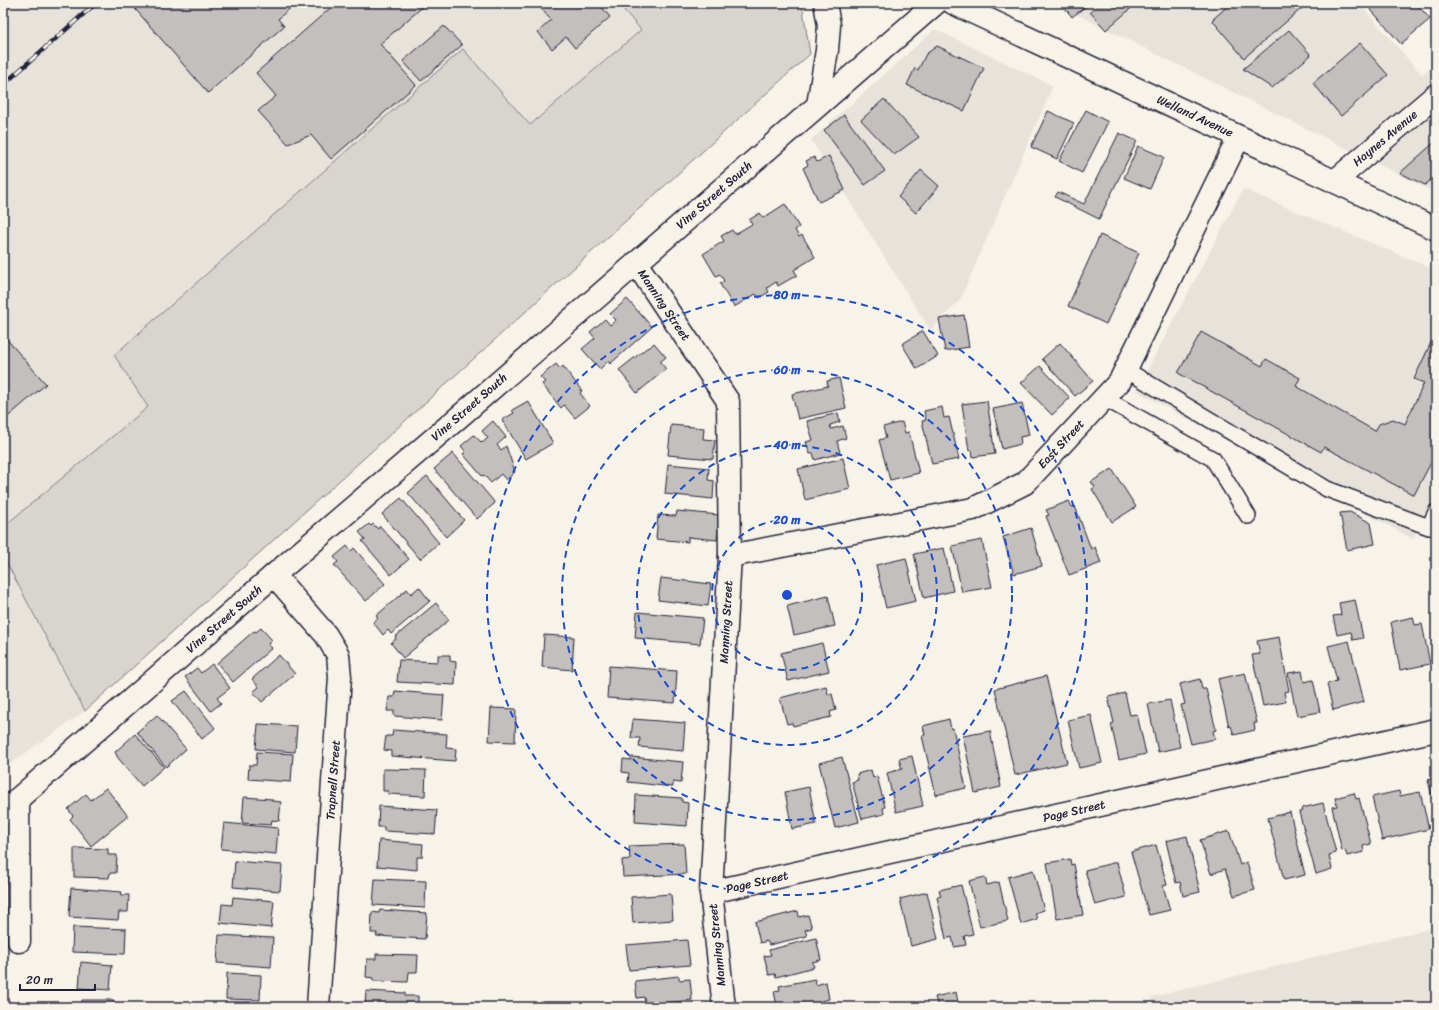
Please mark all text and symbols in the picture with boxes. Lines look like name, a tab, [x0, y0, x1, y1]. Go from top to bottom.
street label: Welland Avenue	[1153, 89, 1237, 143]
street label: Haynes Avenue	[1347, 104, 1423, 172]
street label: Vine Street South	[671, 155, 757, 235]
street label: Manning Street	[632, 264, 696, 346]
text: 80 m	[772, 284, 801, 306]
text: 60 m	[773, 359, 801, 381]
street label: Vine Street South	[426, 367, 512, 447]
street label: East Street	[1032, 414, 1090, 474]
text: 40 m	[772, 434, 801, 456]
text: 20 m	[773, 509, 801, 531]
street label: Vine Street South	[181, 579, 267, 659]
street label: Manning Street	[713, 580, 739, 664]
centre of rings	[780, 588, 794, 602]
street label: Trapnell Street	[319, 739, 347, 821]
street label: Page Street	[1041, 793, 1107, 829]
street label: Page Street	[724, 864, 790, 900]
street label: Manning Street	[702, 903, 732, 987]
scale bar	[20, 966, 95, 992]
text: 20 m	[26, 969, 53, 991]

